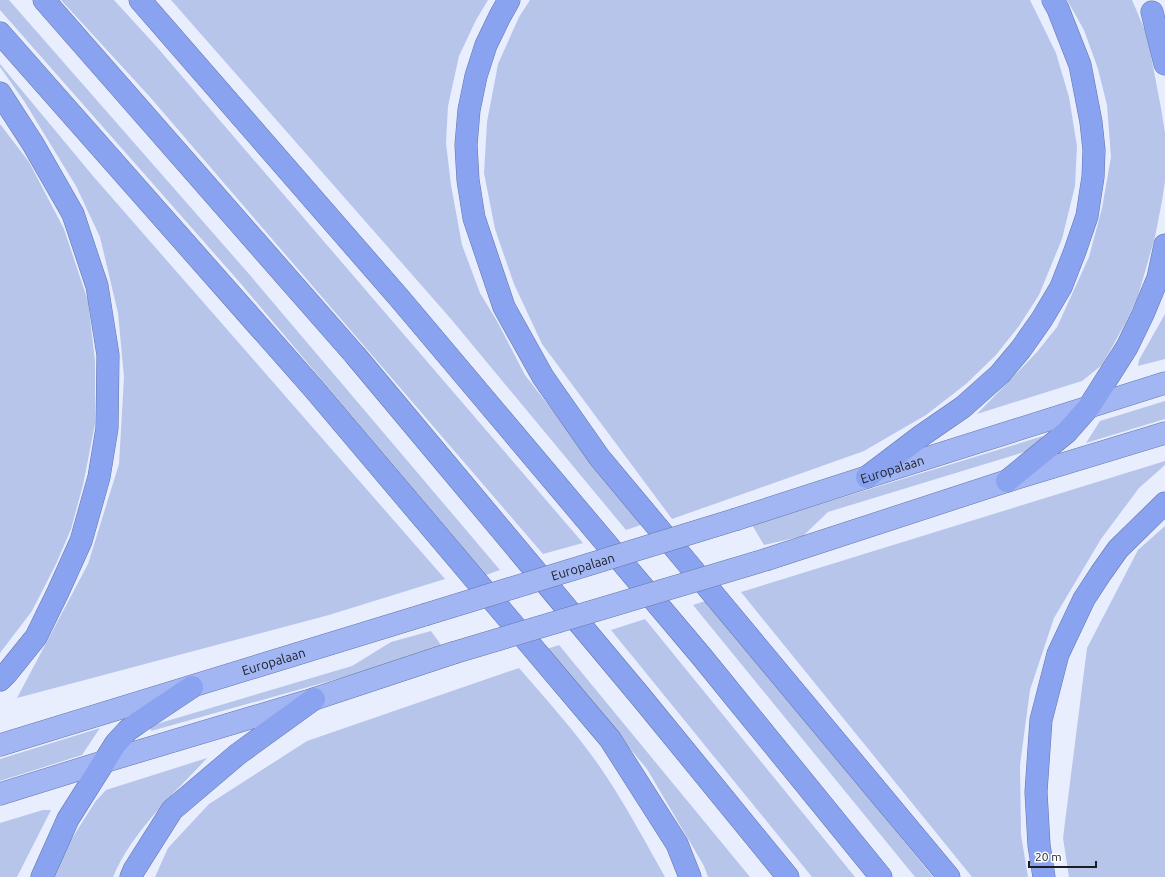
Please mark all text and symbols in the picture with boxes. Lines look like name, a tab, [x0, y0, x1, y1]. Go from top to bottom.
street label: Europalaan	[859, 453, 926, 486]
street label: Europalaan	[549, 550, 616, 583]
street label: Europalaan	[240, 645, 307, 677]
scale bar	[1029, 843, 1096, 869]
text: 20 m	[1035, 850, 1062, 863]

